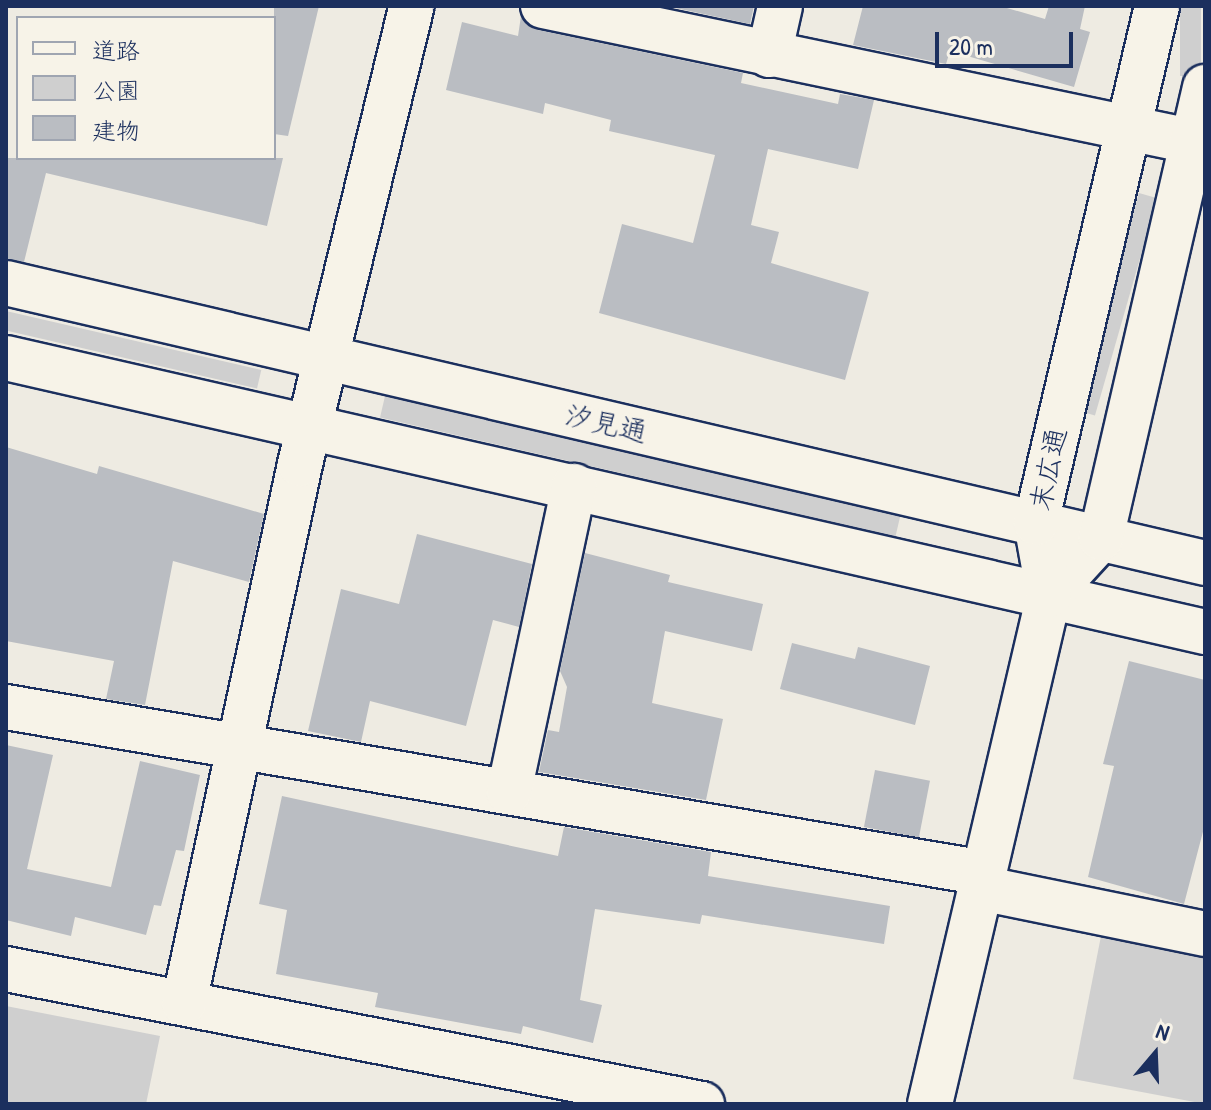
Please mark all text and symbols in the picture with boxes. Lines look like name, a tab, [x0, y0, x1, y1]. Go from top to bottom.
legend	[16, 16, 276, 160]
scale bar	[939, 16, 1077, 66]
text: 20 m	[949, 30, 993, 62]
text: 道路	[92, 34, 140, 66]
text: 公園	[92, 74, 140, 106]
text: 建物	[92, 114, 140, 146]
street label: 汐見通	[561, 397, 651, 449]
street label: 末広通	[1023, 424, 1073, 514]
north arrow	[1115, 1014, 1195, 1094]
text: N	[1152, 1015, 1173, 1047]

